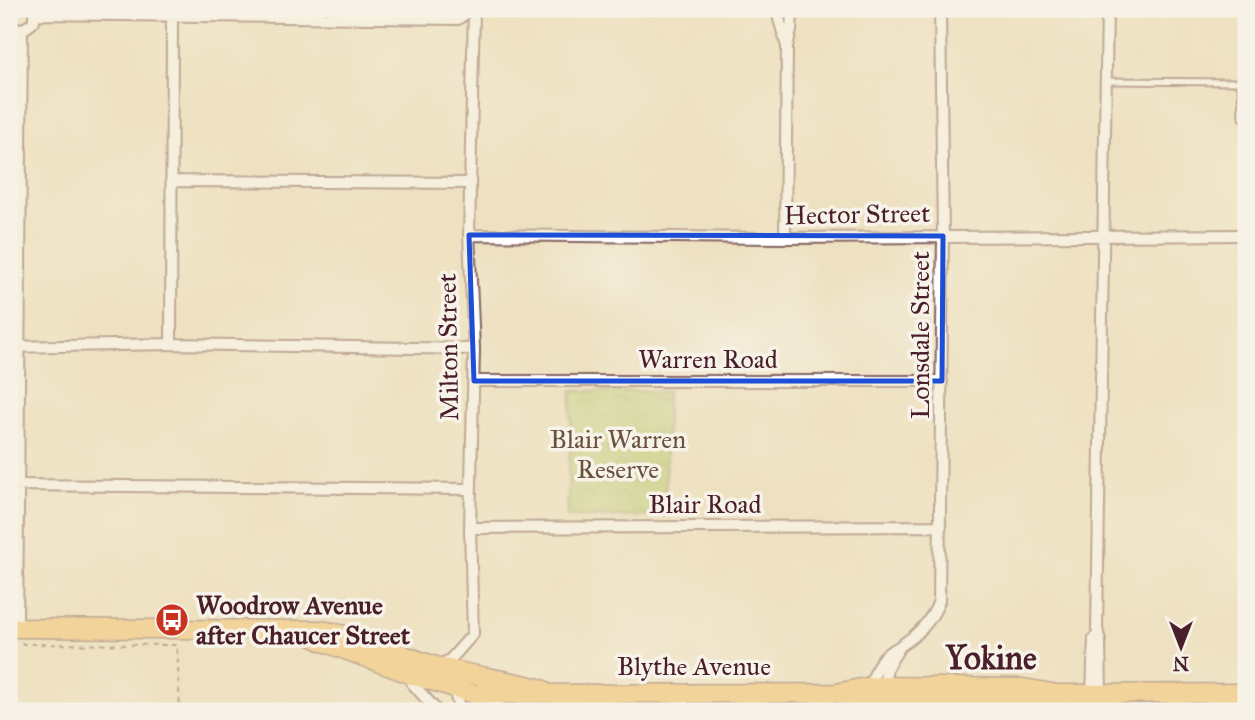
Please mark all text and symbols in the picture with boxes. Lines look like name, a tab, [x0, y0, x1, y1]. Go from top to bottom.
street label: Hector Street	[784, 197, 930, 231]
street label: Lonsdale Street	[904, 251, 936, 419]
street label: Milton Street	[431, 273, 465, 421]
street label: Warren Road	[638, 343, 778, 375]
park label: Blair Warren Reserve	[550, 423, 686, 485]
street label: Blair Road	[648, 488, 762, 520]
place label: Woodrow Avenue after Chaucer Street	[196, 589, 411, 651]
bus stop icon: Woodrow Avenue after Chaucer Street	[153, 601, 191, 639]
north arrow	[1146, 612, 1216, 682]
district label: Yokine	[945, 638, 1037, 678]
street label: Blythe Avenue	[617, 650, 771, 682]
text: N	[1173, 652, 1189, 675]

